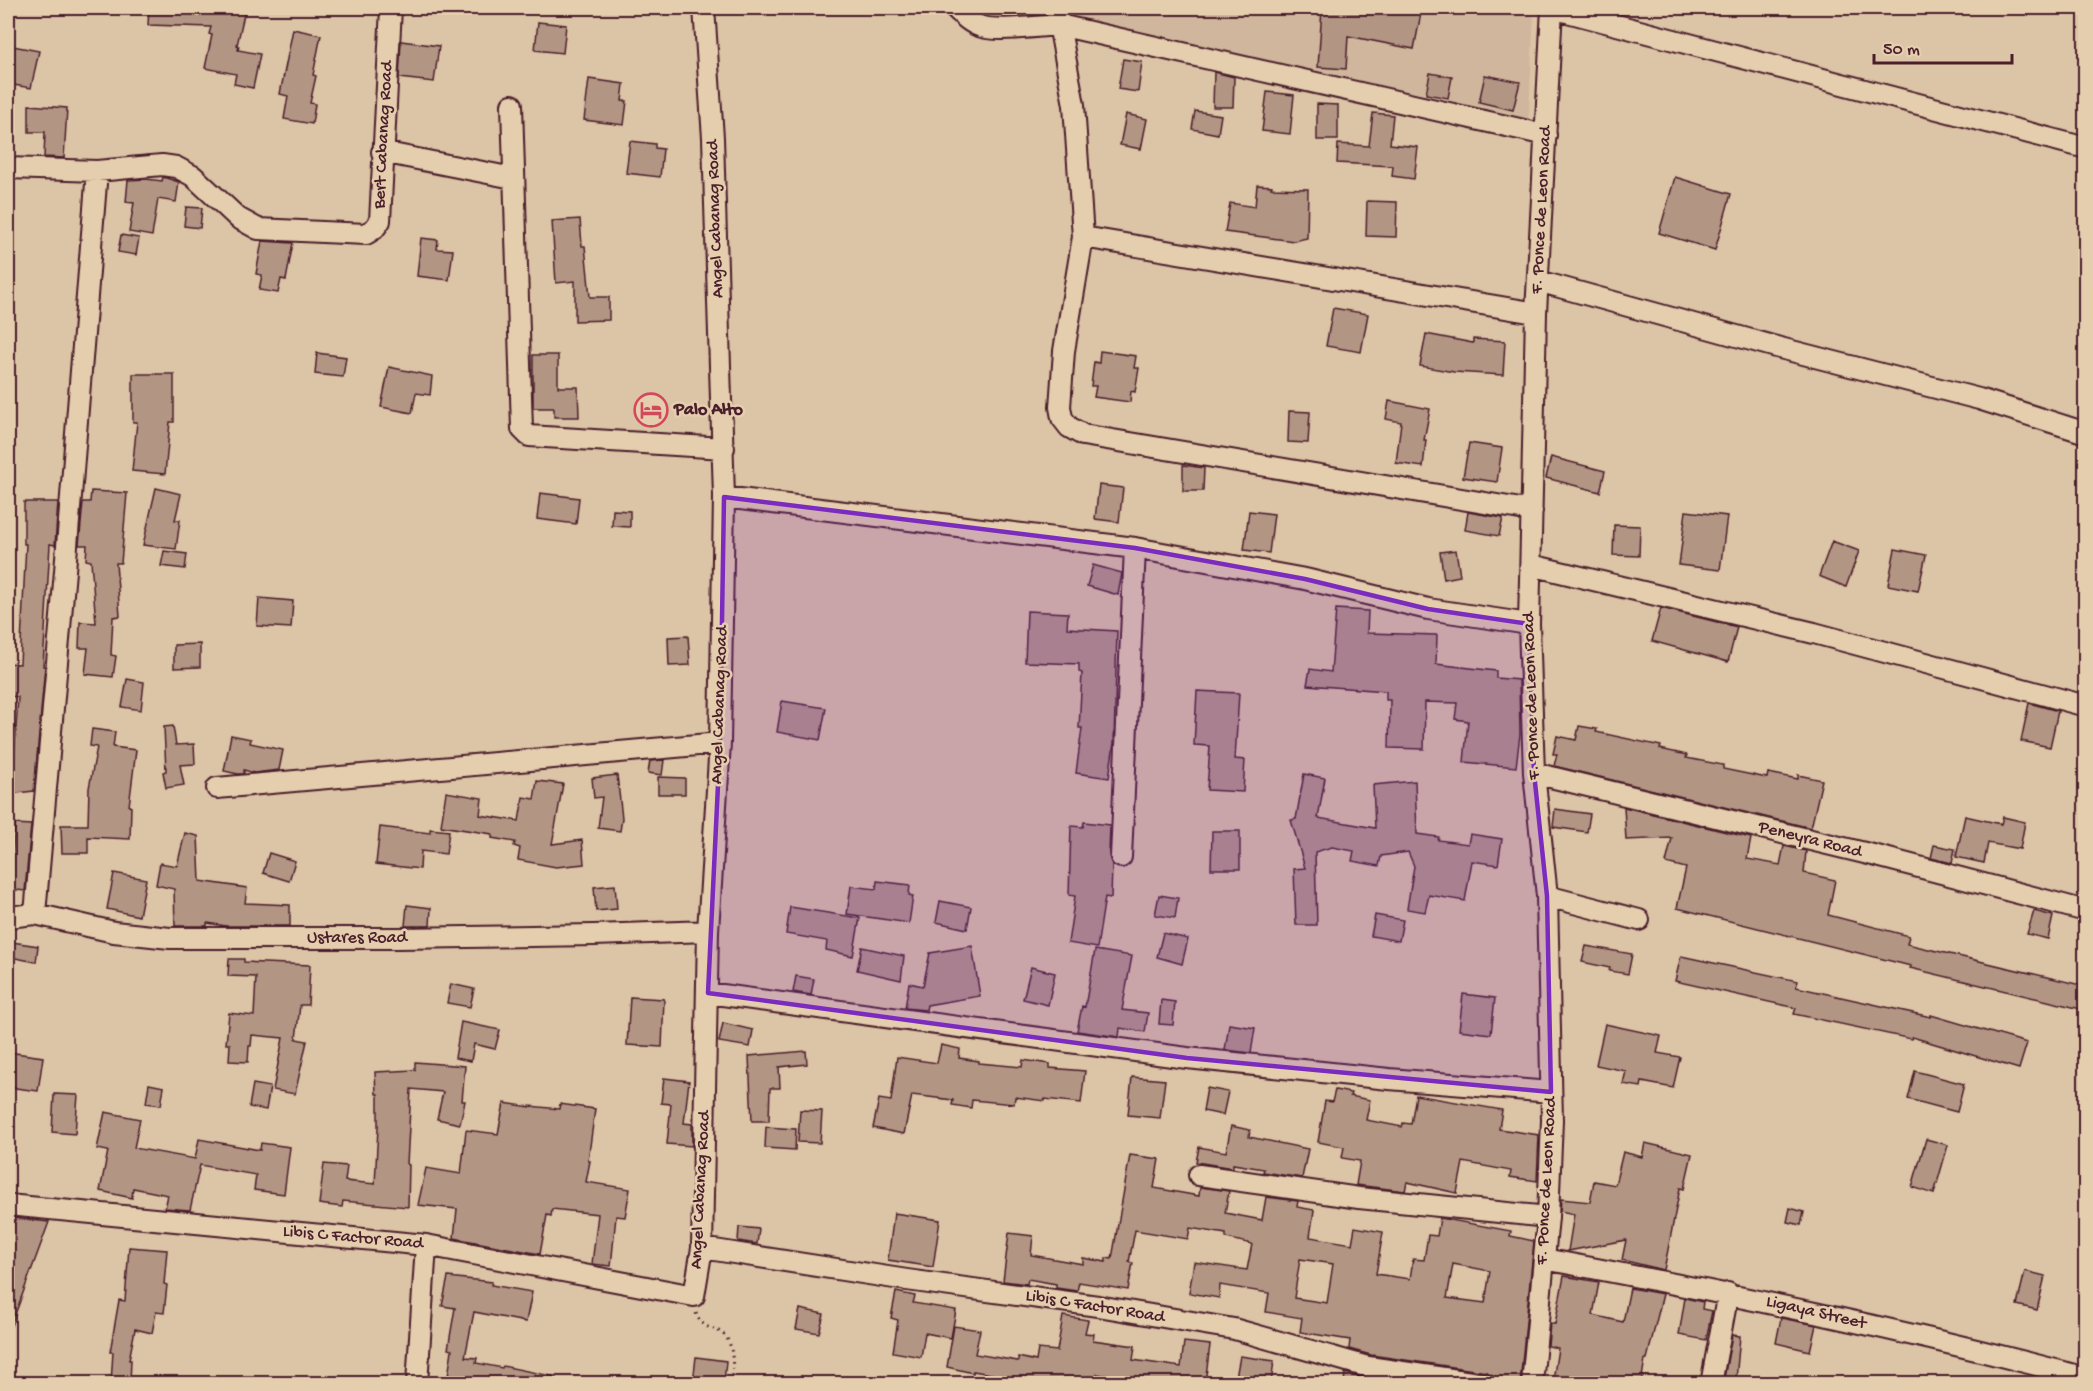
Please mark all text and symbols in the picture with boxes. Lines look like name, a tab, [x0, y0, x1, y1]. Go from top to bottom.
scale bar	[1874, 27, 2012, 65]
text: 50 m	[1883, 40, 1920, 61]
street label: Bert Cabanag Road	[370, 59, 398, 210]
street label: F. Ponce de Leon Road	[1527, 124, 1557, 295]
street label: Angel Cabanag Road	[703, 138, 729, 299]
hotel icon: Palo Alto	[633, 392, 669, 428]
place label: Palo Alto	[673, 400, 743, 421]
street label: F. Ponce de Leon Road	[1519, 610, 1545, 781]
street label: Angel Cabanag Road	[707, 624, 733, 785]
street label: Peneyra Road	[1755, 817, 1865, 863]
street label: Ustares Road	[307, 928, 409, 949]
street label: F. Ponce de Leon Road	[1532, 1095, 1562, 1266]
street label: Angel Cabanag Road	[686, 1109, 716, 1270]
street label: Libis C Factor Road	[282, 1221, 425, 1255]
street label: Libis C Factor Road	[1024, 1286, 1168, 1329]
street label: Ligaya Street	[1764, 1291, 1870, 1335]

